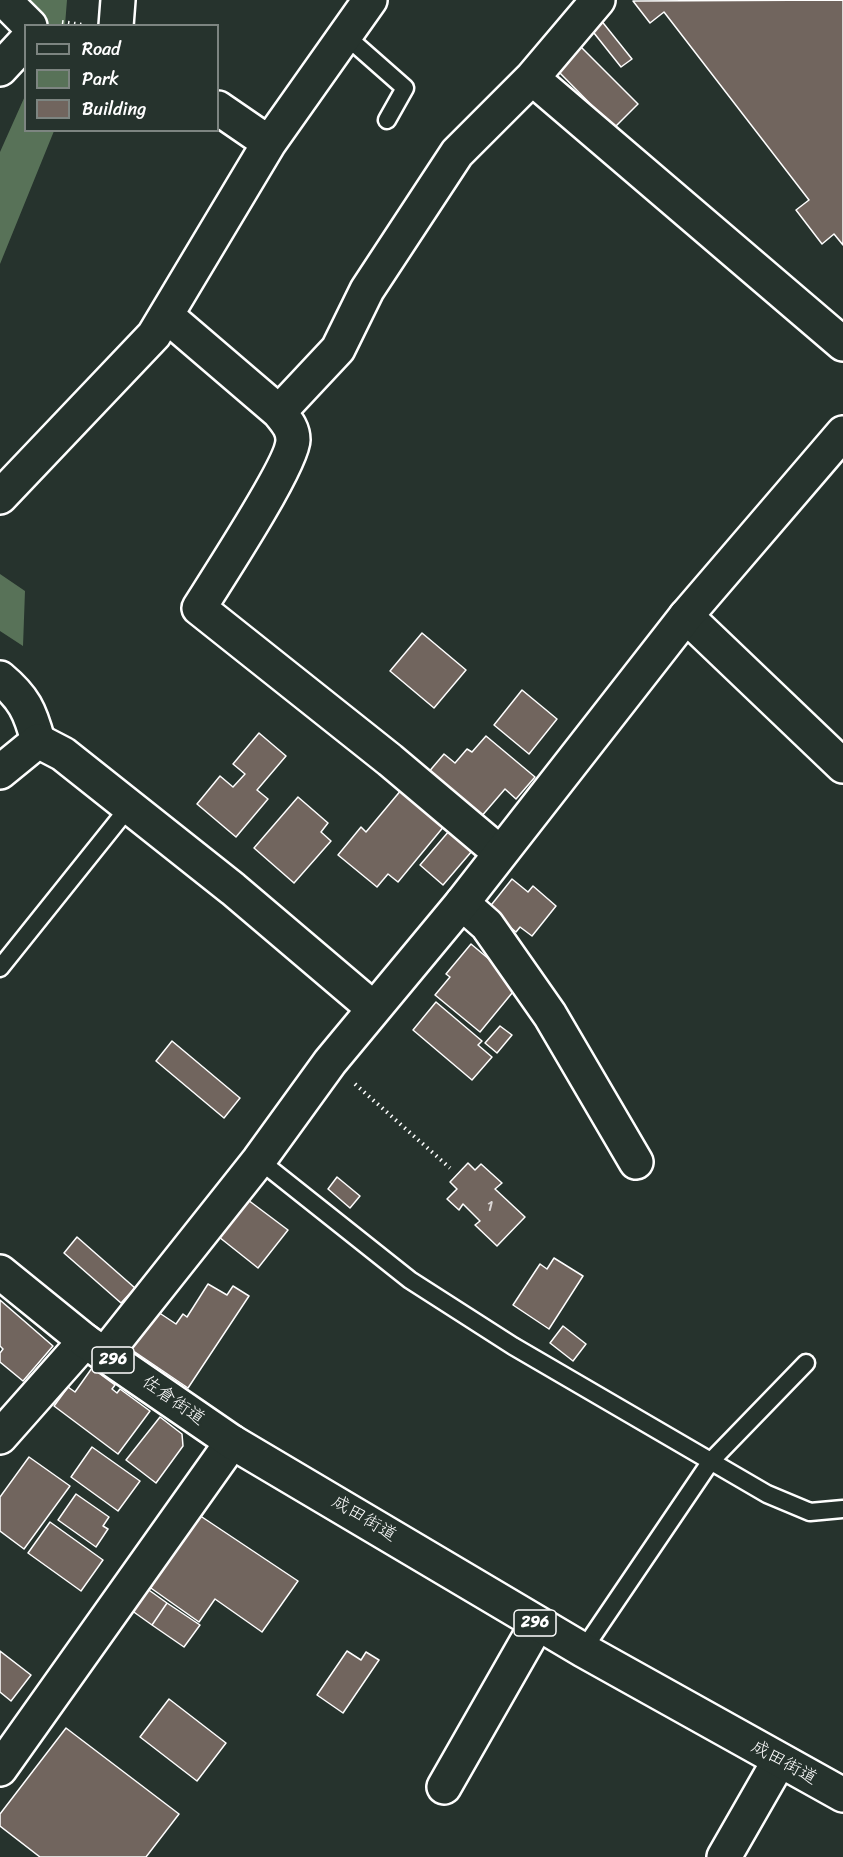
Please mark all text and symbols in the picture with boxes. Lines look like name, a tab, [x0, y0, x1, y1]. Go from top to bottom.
legend	[24, 24, 219, 132]
text: Road	[82, 33, 121, 65]
text: Park	[82, 63, 119, 95]
text: Building	[82, 93, 146, 125]
house number: 1	[487, 1198, 493, 1216]
road number: 296	[92, 1347, 134, 1373]
street label: 佐倉街道	[137, 1372, 209, 1430]
street label: 成田街道	[328, 1491, 400, 1547]
road number: 296	[514, 1610, 556, 1636]
street label: 成田街道	[747, 1736, 821, 1790]

